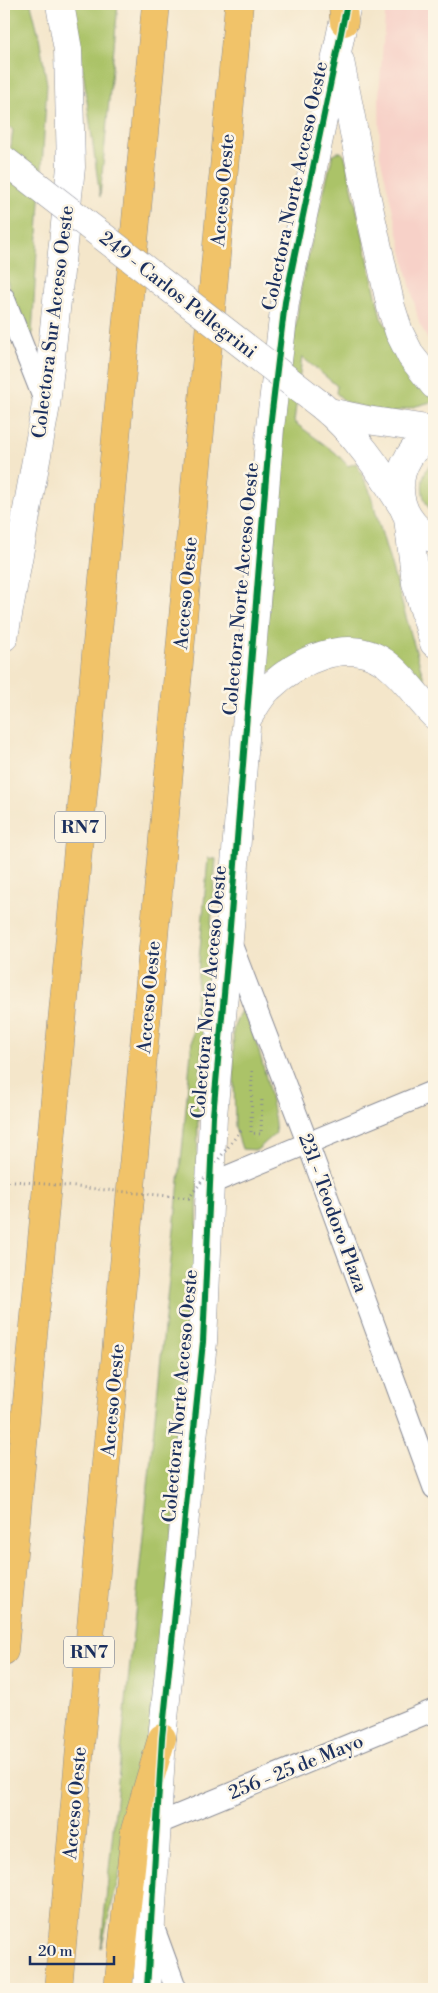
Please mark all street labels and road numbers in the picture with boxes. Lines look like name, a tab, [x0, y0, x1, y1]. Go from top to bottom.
street label: Colectora Norte Acceso Oeste	[257, 59, 333, 313]
street label: Acceso Oeste	[206, 133, 240, 248]
street label: Colectora Sur Acceso Oeste	[27, 204, 79, 440]
street label: 249 - Carlos Pellegrini	[94, 226, 262, 364]
street label: Colectora Norte Acceso Oeste	[218, 461, 264, 717]
street label: Acceso Oeste	[169, 536, 203, 651]
road number: RN7	[55, 812, 105, 842]
street label: Colectora Norte Acceso Oeste	[186, 864, 232, 1120]
street label: Acceso Oeste	[132, 940, 166, 1055]
street label: 231 - Teodoro Plaza	[293, 1130, 373, 1296]
street label: Colectora Norte Acceso Oeste	[157, 1268, 203, 1524]
street label: Acceso Oeste	[96, 1343, 130, 1458]
road number: RN7	[64, 1636, 114, 1668]
street label: 256 - 25 de Mayo	[225, 1729, 367, 1805]
street label: Acceso Oeste	[58, 1746, 92, 1861]

